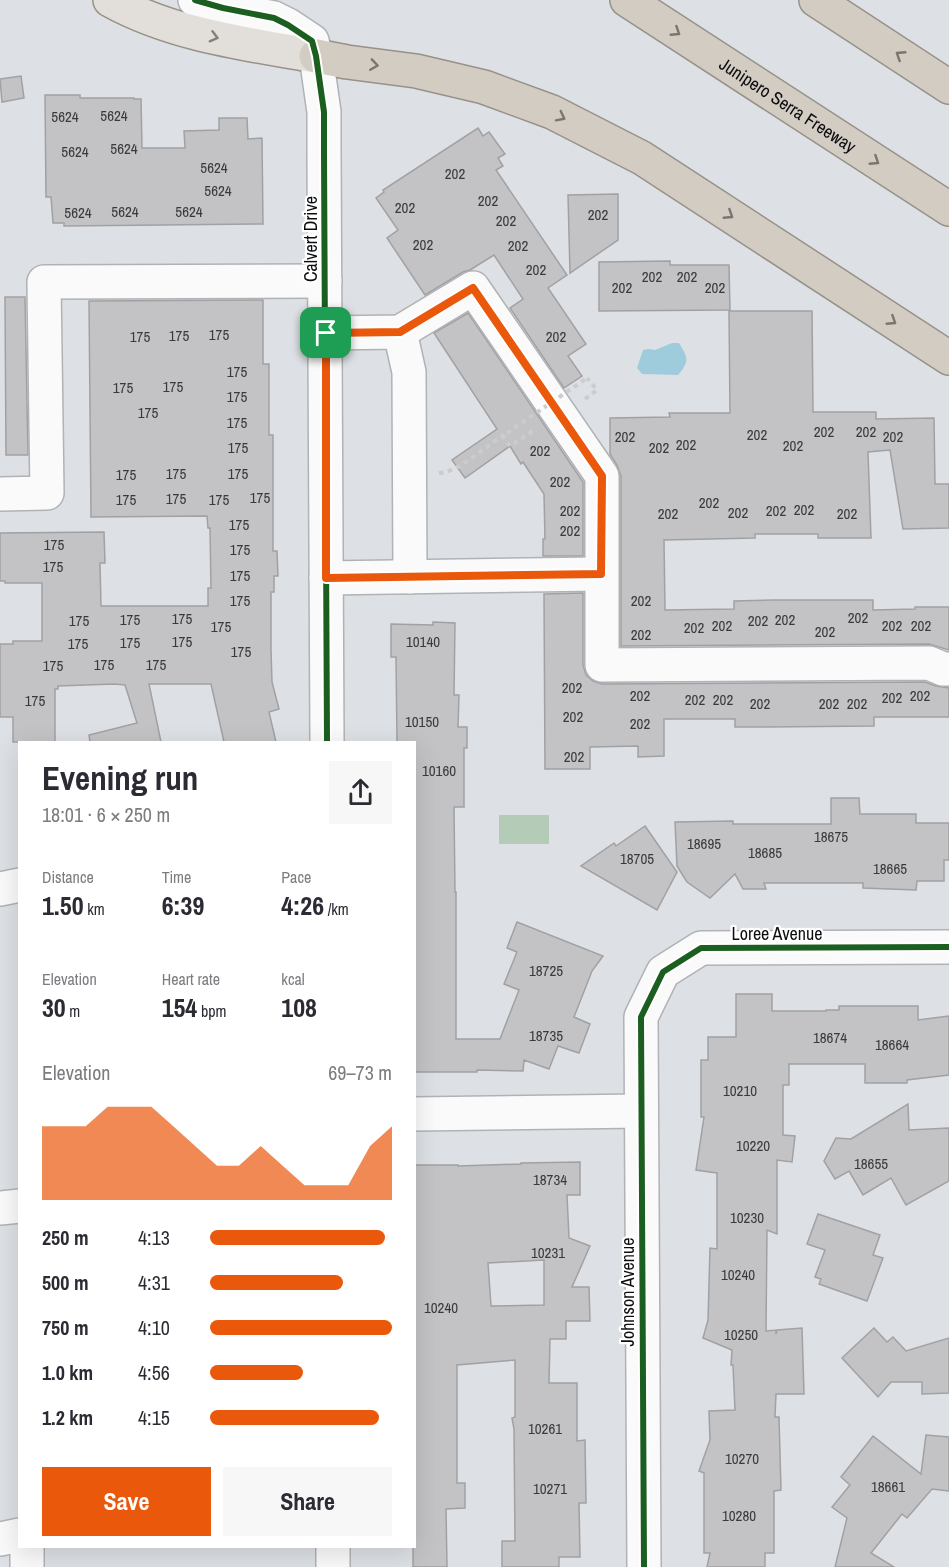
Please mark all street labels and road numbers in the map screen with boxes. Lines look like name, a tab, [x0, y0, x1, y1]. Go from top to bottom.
street label: Junipero Serra Freeway	[715, 51, 862, 159]
street label: Calvert Drive	[298, 196, 323, 282]
street label: Loree Avenue	[732, 921, 822, 946]
street label: Johnson Avenue	[615, 1238, 640, 1346]

